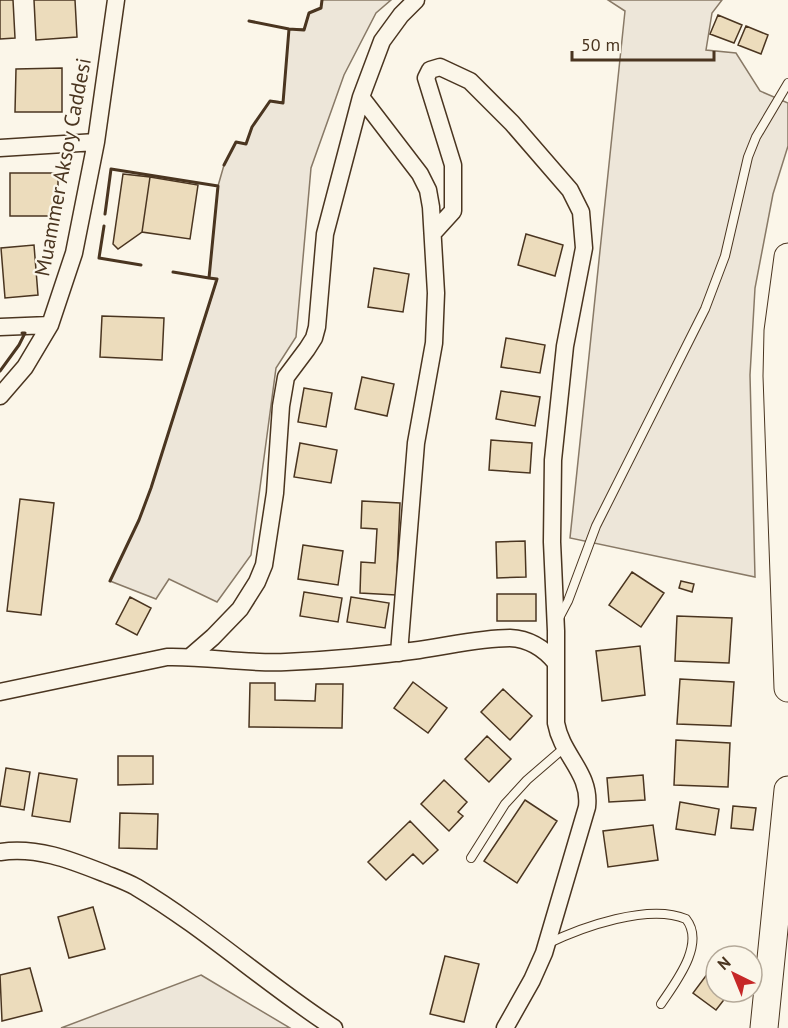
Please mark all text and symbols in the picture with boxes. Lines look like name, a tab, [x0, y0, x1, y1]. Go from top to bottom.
scale bar	[572, 24, 714, 62]
text: 50 m	[581, 33, 620, 56]
street label: Muammer Aksoy Caddesi	[28, 55, 97, 278]
north arrow	[704, 944, 764, 1004]
text: N	[713, 952, 734, 974]

